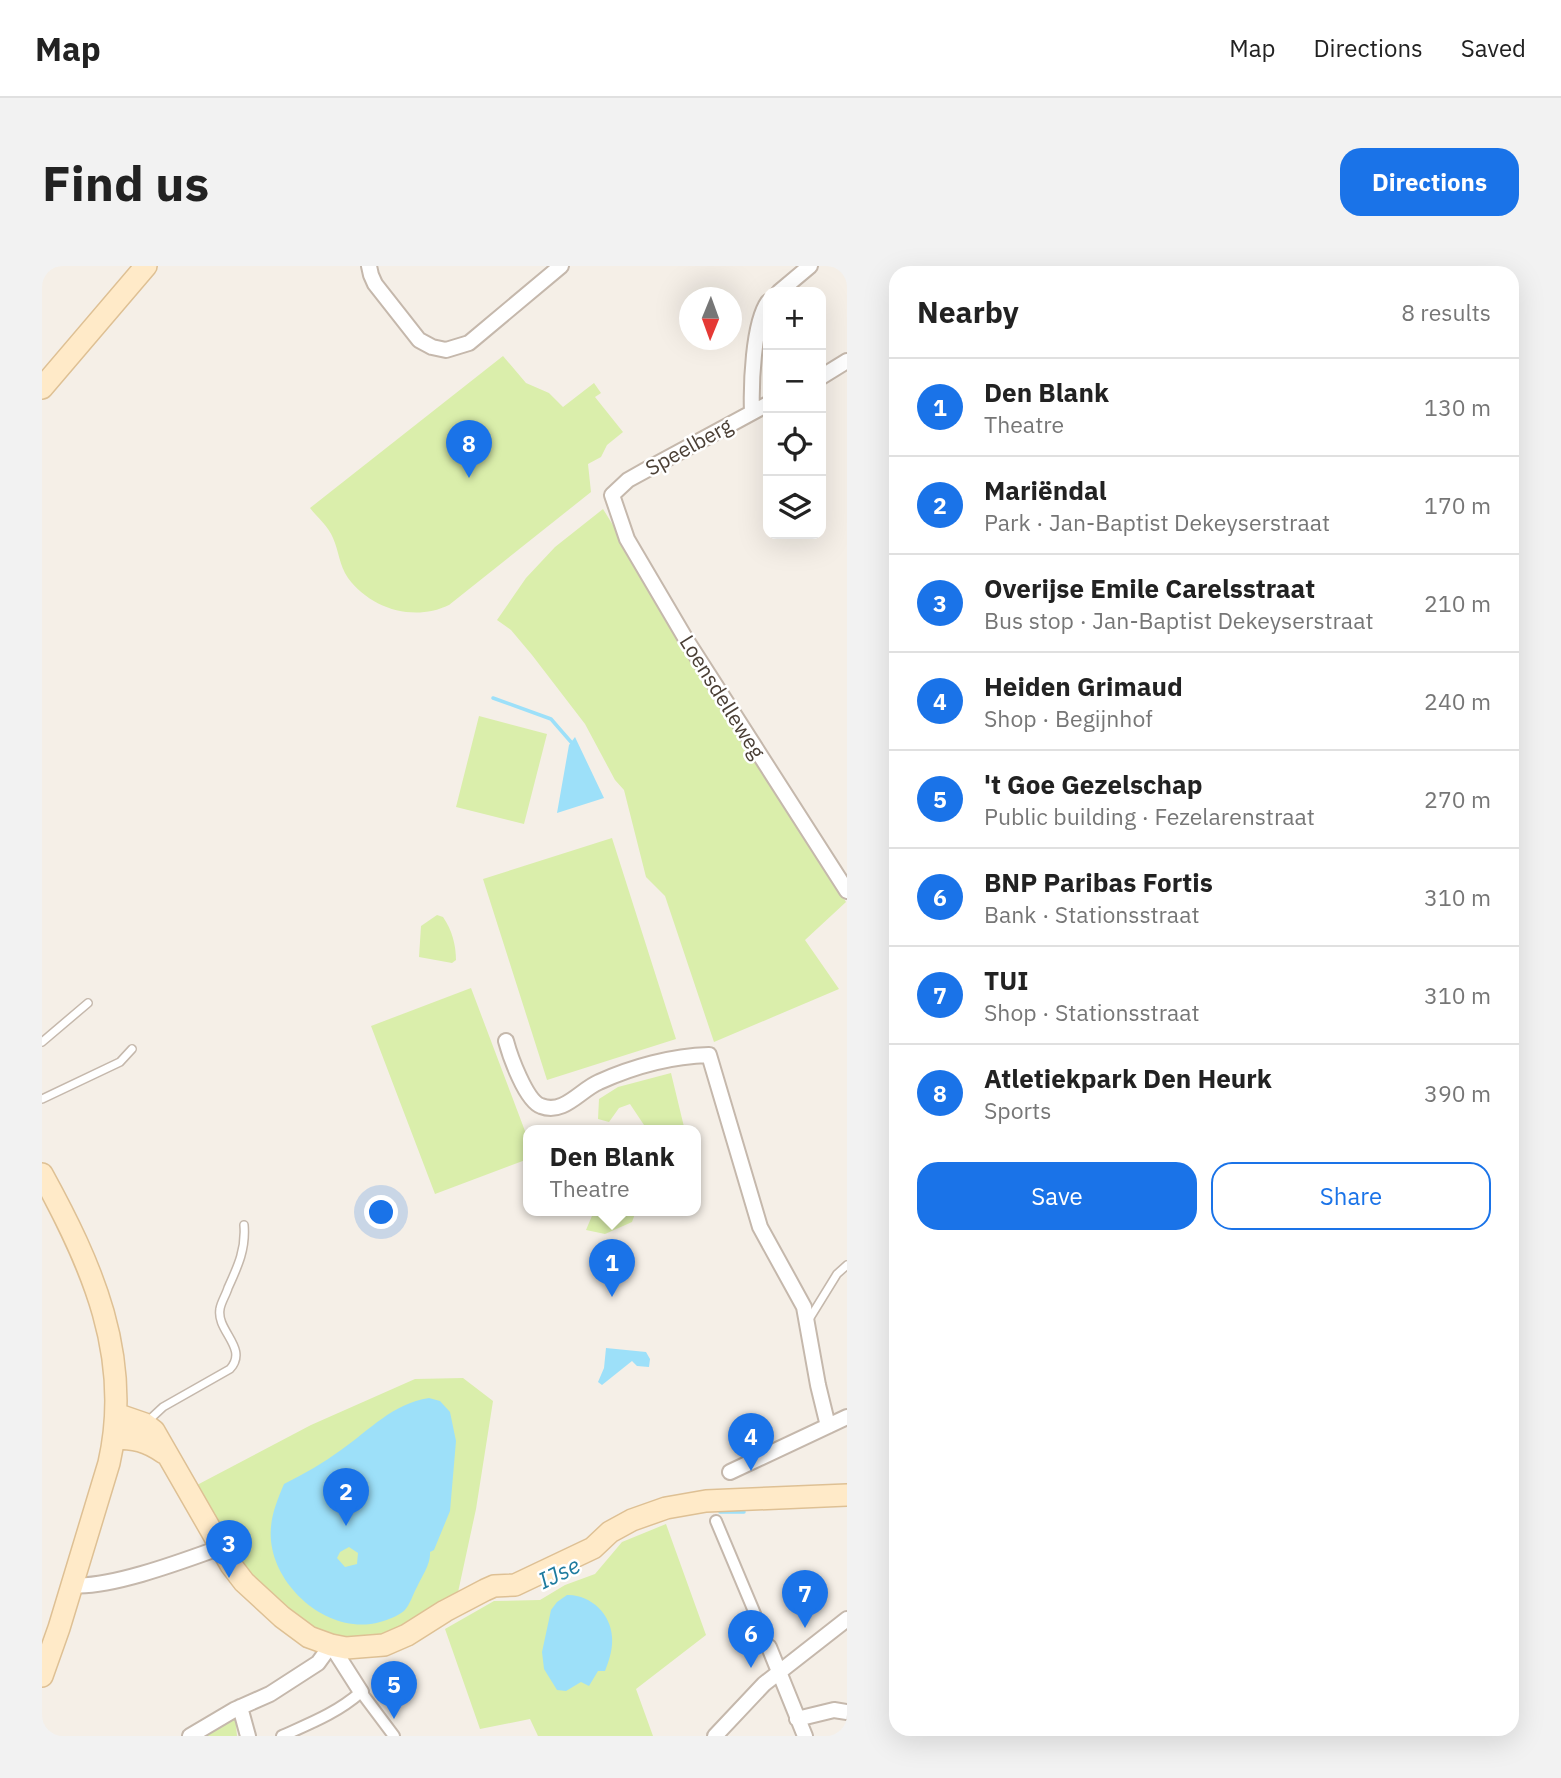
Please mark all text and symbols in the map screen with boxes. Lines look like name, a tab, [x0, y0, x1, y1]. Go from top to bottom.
text: Map	[35, 27, 101, 70]
text: Map	[1229, 32, 1275, 64]
text: Directions	[1313, 32, 1423, 64]
text: Saved	[1461, 32, 1526, 64]
button: Directions	[1340, 148, 1519, 216]
text: Find us	[42, 151, 209, 214]
north arrow	[679, 287, 742, 350]
map controls	[763, 287, 826, 539]
button: +	[763, 287, 826, 350]
text: Nearby	[917, 292, 1019, 331]
text: 8 results	[1401, 297, 1491, 327]
button: −	[763, 350, 826, 413]
text: Den Blank	[984, 375, 1109, 409]
text: 1	[933, 392, 947, 422]
text: 130 m	[1424, 392, 1491, 422]
text: Theatre	[984, 409, 1064, 439]
street label: Speelberg	[640, 411, 737, 481]
button: locate	[763, 413, 826, 476]
pin: 8	[446, 420, 492, 478]
text: Mariëndal	[984, 473, 1107, 507]
button: layers	[763, 476, 826, 539]
text: 2	[933, 490, 947, 520]
text: 170 m	[1424, 490, 1491, 520]
text: Park · Jan-Baptist Dekeyserstraat	[984, 507, 1330, 537]
text: Overijse Emile Carelsstraat	[984, 571, 1315, 605]
text: 3	[933, 588, 947, 618]
text: 210 m	[1424, 588, 1491, 618]
text: Bus stop · Jan-Baptist Dekeyserstraat	[984, 605, 1373, 635]
street label: Loensdelleweg	[674, 629, 772, 764]
text: Heiden Grimaud	[984, 669, 1183, 703]
text: 4	[933, 686, 947, 716]
text: 240 m	[1424, 686, 1491, 716]
text: Shop · Begijnhof	[984, 703, 1153, 733]
text: 't Goe Gezelschap	[984, 767, 1203, 801]
text: 5	[933, 784, 947, 814]
text: 270 m	[1424, 784, 1491, 814]
text: Public building · Fezelarenstraat	[984, 801, 1315, 831]
text: BNP Paribas Fortis	[984, 865, 1213, 899]
text: 6	[933, 882, 947, 912]
text: 310 m	[1424, 882, 1491, 912]
text: Bank · Stationsstraat	[984, 899, 1200, 929]
text: TUI	[984, 963, 1028, 997]
text: 7	[933, 980, 947, 1010]
text: 310 m	[1424, 980, 1491, 1010]
text: Shop · Stationsstraat	[984, 997, 1200, 1027]
text: Atletiekpark Den Heurk	[984, 1061, 1272, 1095]
text: 8	[933, 1078, 947, 1108]
text: 390 m	[1424, 1078, 1491, 1108]
text: Sports	[984, 1095, 1051, 1125]
popup	[523, 1125, 701, 1216]
text: Den Blank	[550, 1139, 674, 1173]
button: Save	[917, 1162, 1197, 1230]
button: Share	[1211, 1162, 1491, 1230]
text: Theatre	[550, 1173, 630, 1203]
your location	[364, 1195, 398, 1229]
pin: 1	[589, 1239, 635, 1297]
pin: 4	[728, 1413, 774, 1471]
pin: 2	[323, 1468, 369, 1526]
pin: 3	[206, 1520, 252, 1578]
water label: IJse	[533, 1549, 585, 1595]
pin: 7	[782, 1570, 828, 1628]
pin: 6	[728, 1610, 774, 1668]
pin: 5	[371, 1661, 417, 1719]

